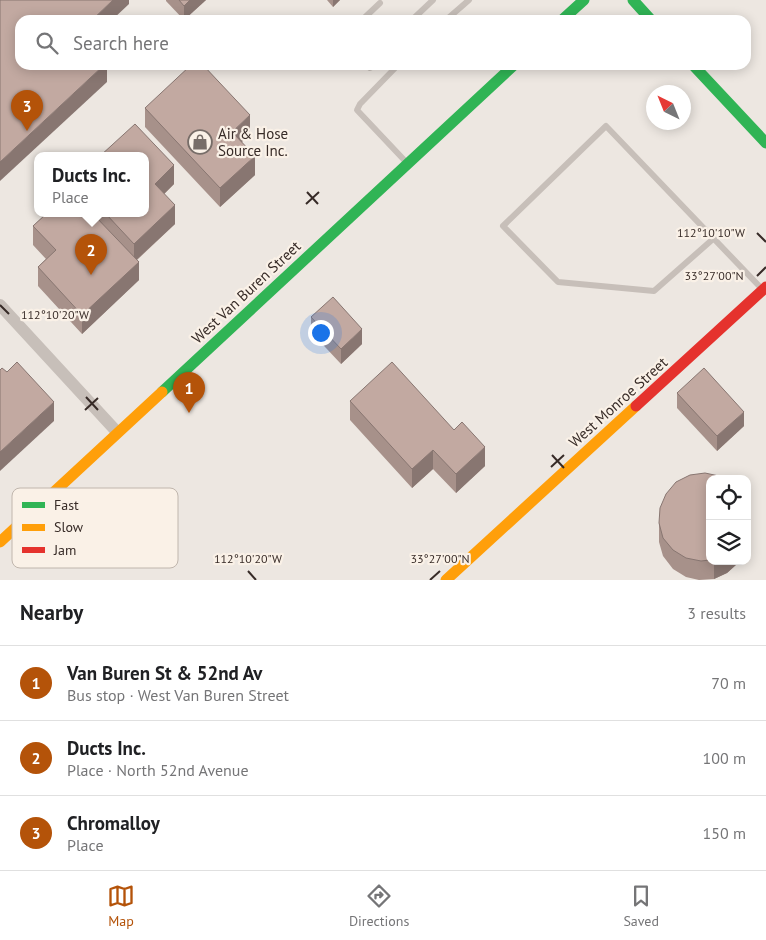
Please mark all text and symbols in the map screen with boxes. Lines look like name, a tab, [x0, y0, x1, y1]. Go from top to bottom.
search box	[15, 15, 751, 70]
icon: search	[33, 29, 61, 57]
text: Search here	[73, 31, 169, 55]
north arrow	[646, 85, 691, 130]
pin: 3	[11, 90, 43, 131]
place label: Air & Hose Source Inc.	[218, 124, 288, 160]
shop icon: Air & Hose Source Inc.	[187, 129, 213, 155]
popup	[34, 152, 149, 217]
text: Ducts Inc.	[52, 163, 131, 187]
text: Place	[52, 187, 89, 207]
text: 112°10'10"W	[677, 225, 745, 240]
pin: 2	[75, 234, 107, 275]
street label: West Van Buren Street	[188, 237, 304, 347]
text: 33°27'00"N	[684, 268, 744, 283]
text: 112°10'20"W	[21, 307, 89, 322]
your location	[308, 320, 334, 346]
street label: West Monroe Street	[565, 353, 671, 451]
pin: 1	[173, 372, 205, 413]
map controls	[706, 475, 751, 565]
button: locate	[706, 475, 751, 520]
legend	[12, 488, 178, 568]
text: Fast	[54, 496, 79, 514]
text: Slow	[54, 518, 84, 536]
button: layers	[706, 520, 751, 565]
text: Jam	[53, 541, 76, 559]
text: 112°10'20"W	[214, 551, 282, 566]
text: 33°27'00"N	[410, 551, 470, 566]
text: Nearby	[20, 599, 83, 626]
text: 3 results	[687, 603, 746, 623]
text: Van Buren St & 52nd Av	[67, 661, 262, 685]
text: 1	[31, 673, 41, 693]
text: 70 m	[711, 673, 746, 693]
text: Bus stop · West Van Buren Street	[67, 685, 289, 705]
text: Ducts Inc.	[67, 736, 146, 760]
text: 2	[31, 748, 41, 768]
text: 100 m	[703, 748, 746, 768]
text: Place · North 52nd Avenue	[67, 760, 249, 780]
text: Chromalloy	[67, 811, 160, 835]
text: 3	[31, 823, 41, 843]
text: 150 m	[703, 823, 746, 843]
text: Place	[67, 835, 104, 855]
tab: Map	[107, 882, 135, 930]
tab: Directions	[349, 882, 409, 930]
tab: Saved	[623, 882, 659, 930]

